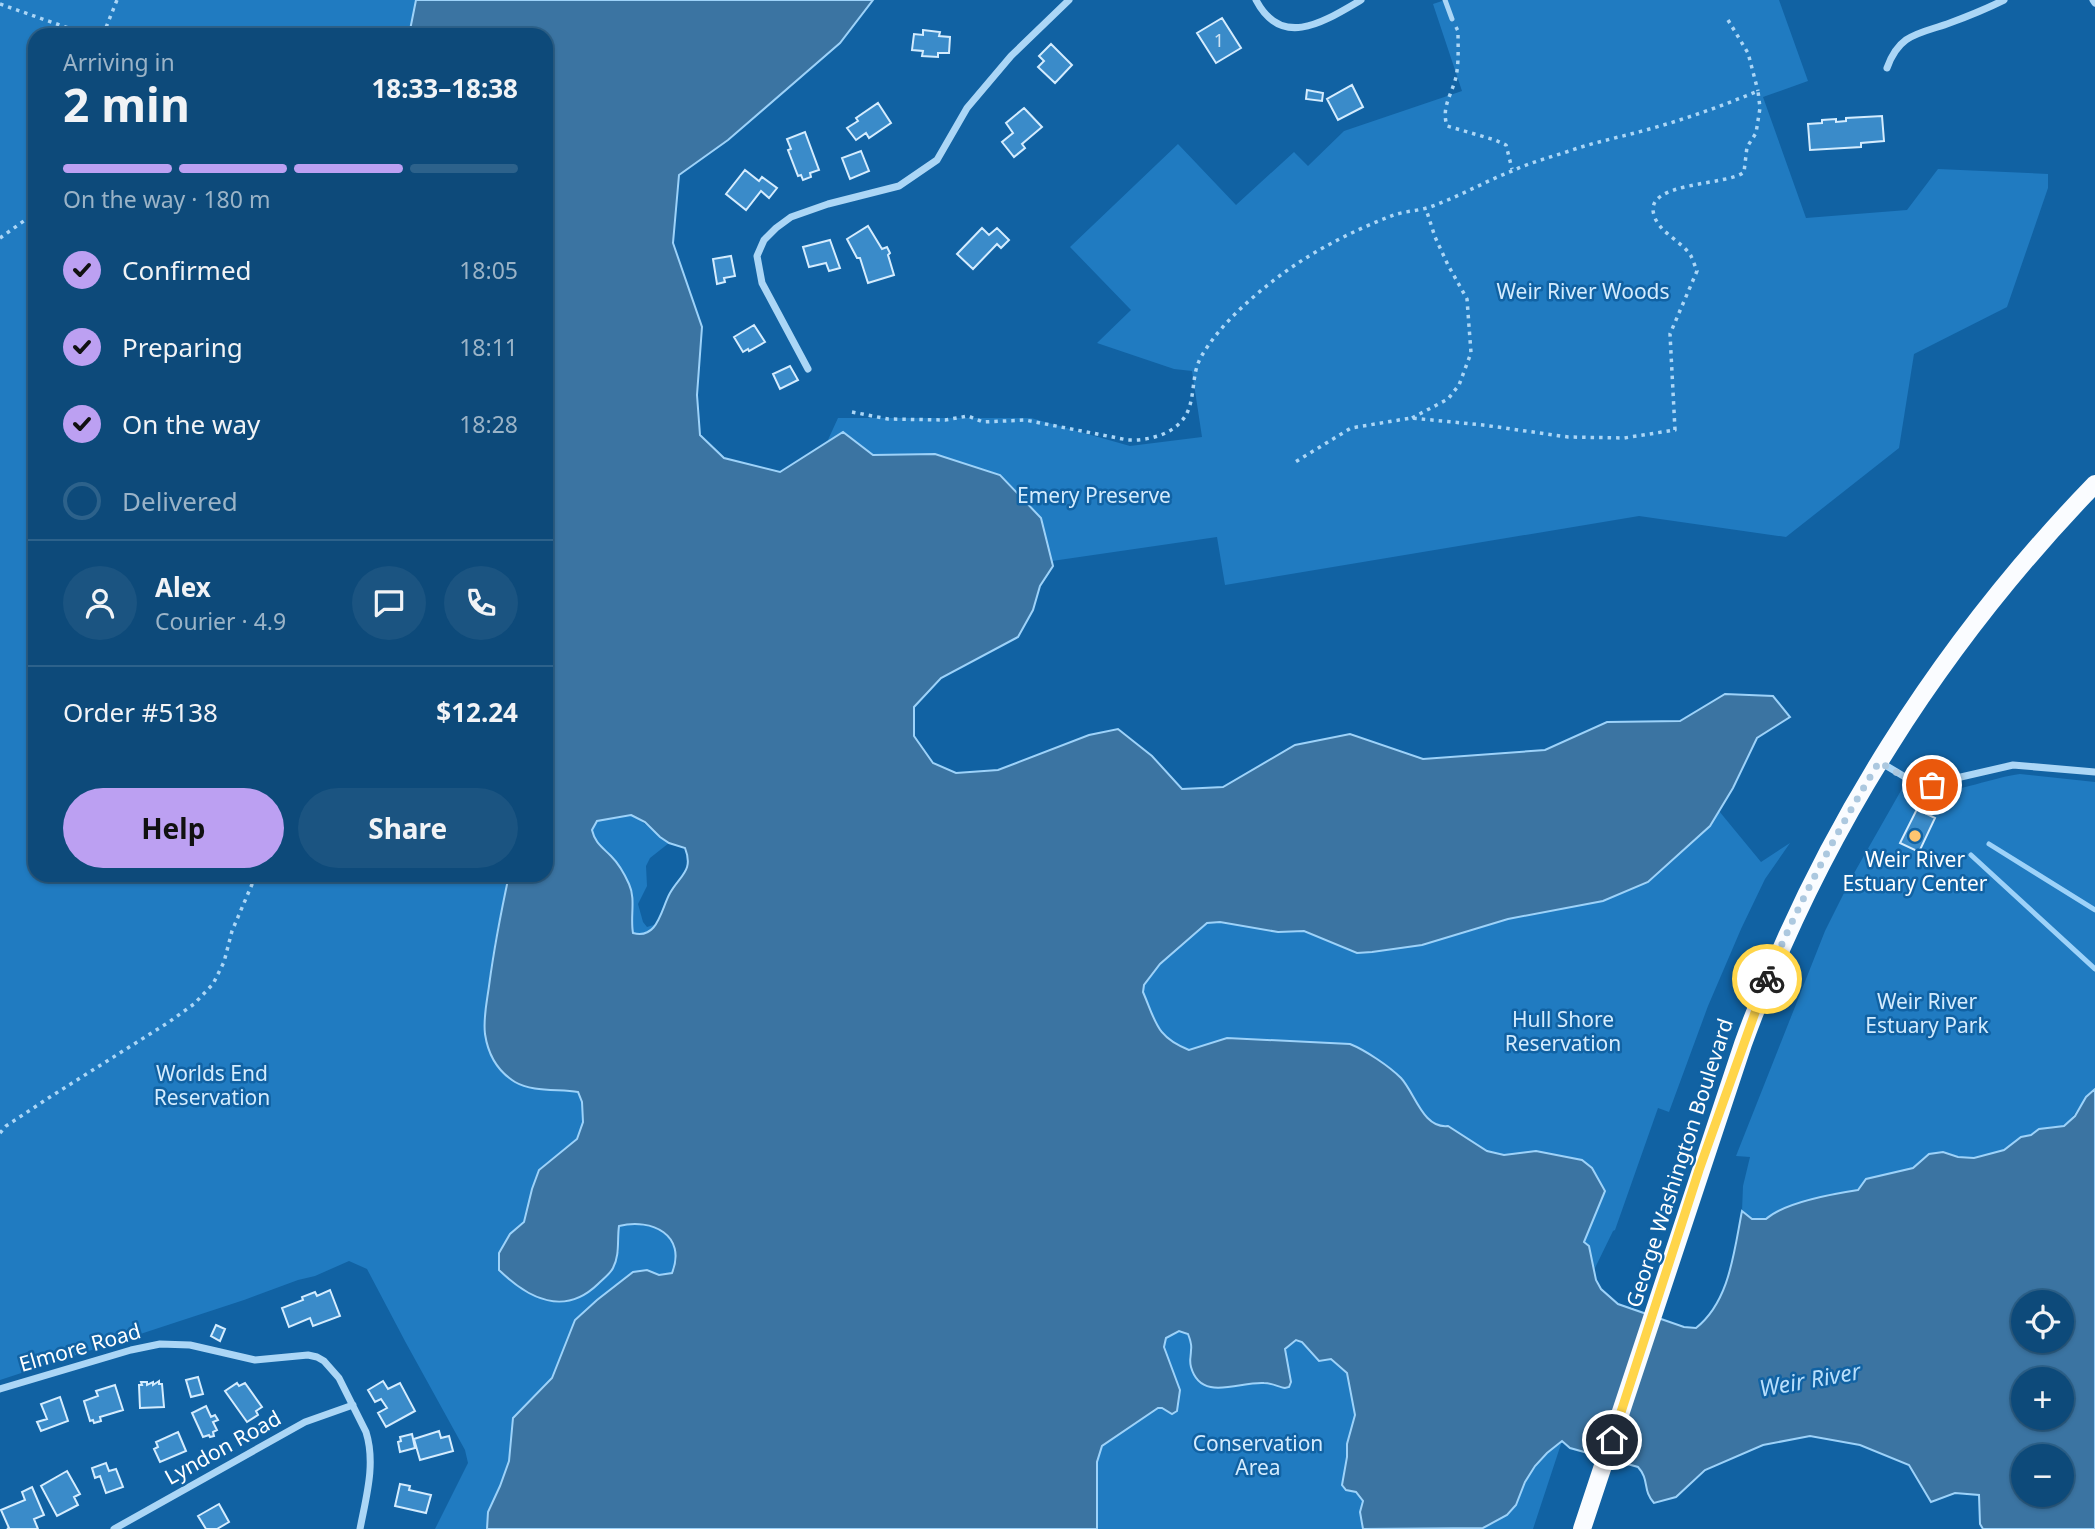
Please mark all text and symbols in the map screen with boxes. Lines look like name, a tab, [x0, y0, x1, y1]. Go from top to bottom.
house number: 1	[1214, 28, 1224, 52]
text: Arriving in	[63, 46, 175, 78]
text: 18:33–18:38	[371, 70, 518, 106]
text: 2 min	[63, 73, 190, 135]
text: On the way · 180 m	[63, 183, 270, 215]
icon: check	[63, 251, 101, 289]
text: Confirmed	[122, 252, 252, 288]
text: 18:05	[459, 254, 518, 286]
park label: Weir River Woods	[1496, 277, 1670, 305]
icon: check	[63, 328, 101, 366]
text: Preparing	[122, 329, 243, 365]
text: 18:11	[459, 331, 518, 363]
icon: check	[63, 405, 101, 443]
text: On the way	[122, 406, 260, 442]
text: 18:28	[459, 408, 518, 440]
park label: Emery Preserve	[1017, 481, 1171, 509]
text: Delivered	[122, 483, 238, 519]
button: person	[63, 566, 137, 640]
button: chat	[352, 566, 426, 640]
button: phone	[444, 566, 518, 640]
text: Alex	[155, 569, 211, 605]
text: Courier · 4.9	[155, 605, 286, 637]
text: Order #5138	[63, 694, 218, 730]
text: $12.24	[436, 694, 518, 730]
pin	[1902, 755, 1962, 815]
icon: bag	[1913, 766, 1951, 804]
button: Help	[63, 788, 284, 868]
button: Share	[298, 788, 518, 868]
marker: Weir River Estuary Center	[1907, 828, 1923, 844]
place label: Weir River Estuary Center	[1842, 845, 1988, 897]
courier	[1732, 944, 1802, 1014]
icon: bike	[1748, 960, 1786, 998]
park label: Weir River Estuary Park	[1865, 987, 1989, 1039]
park label: Hull Shore Reservation	[1505, 1005, 1621, 1057]
street label: George Washington Boulevard	[1619, 1015, 1739, 1311]
park label: Worlds End Reservation	[154, 1059, 270, 1111]
map controls	[2011, 1290, 2074, 1507]
button: locate	[2011, 1290, 2074, 1353]
street label: Elmore Road	[16, 1316, 144, 1378]
water label: Weir River	[1757, 1354, 1864, 1404]
button: +	[2011, 1367, 2074, 1430]
street label: Lyndon Road	[159, 1404, 286, 1491]
pin	[1582, 1410, 1642, 1470]
icon: home	[1593, 1421, 1631, 1459]
park label: Conservation Area	[1193, 1429, 1323, 1481]
button: −	[2011, 1444, 2074, 1507]

